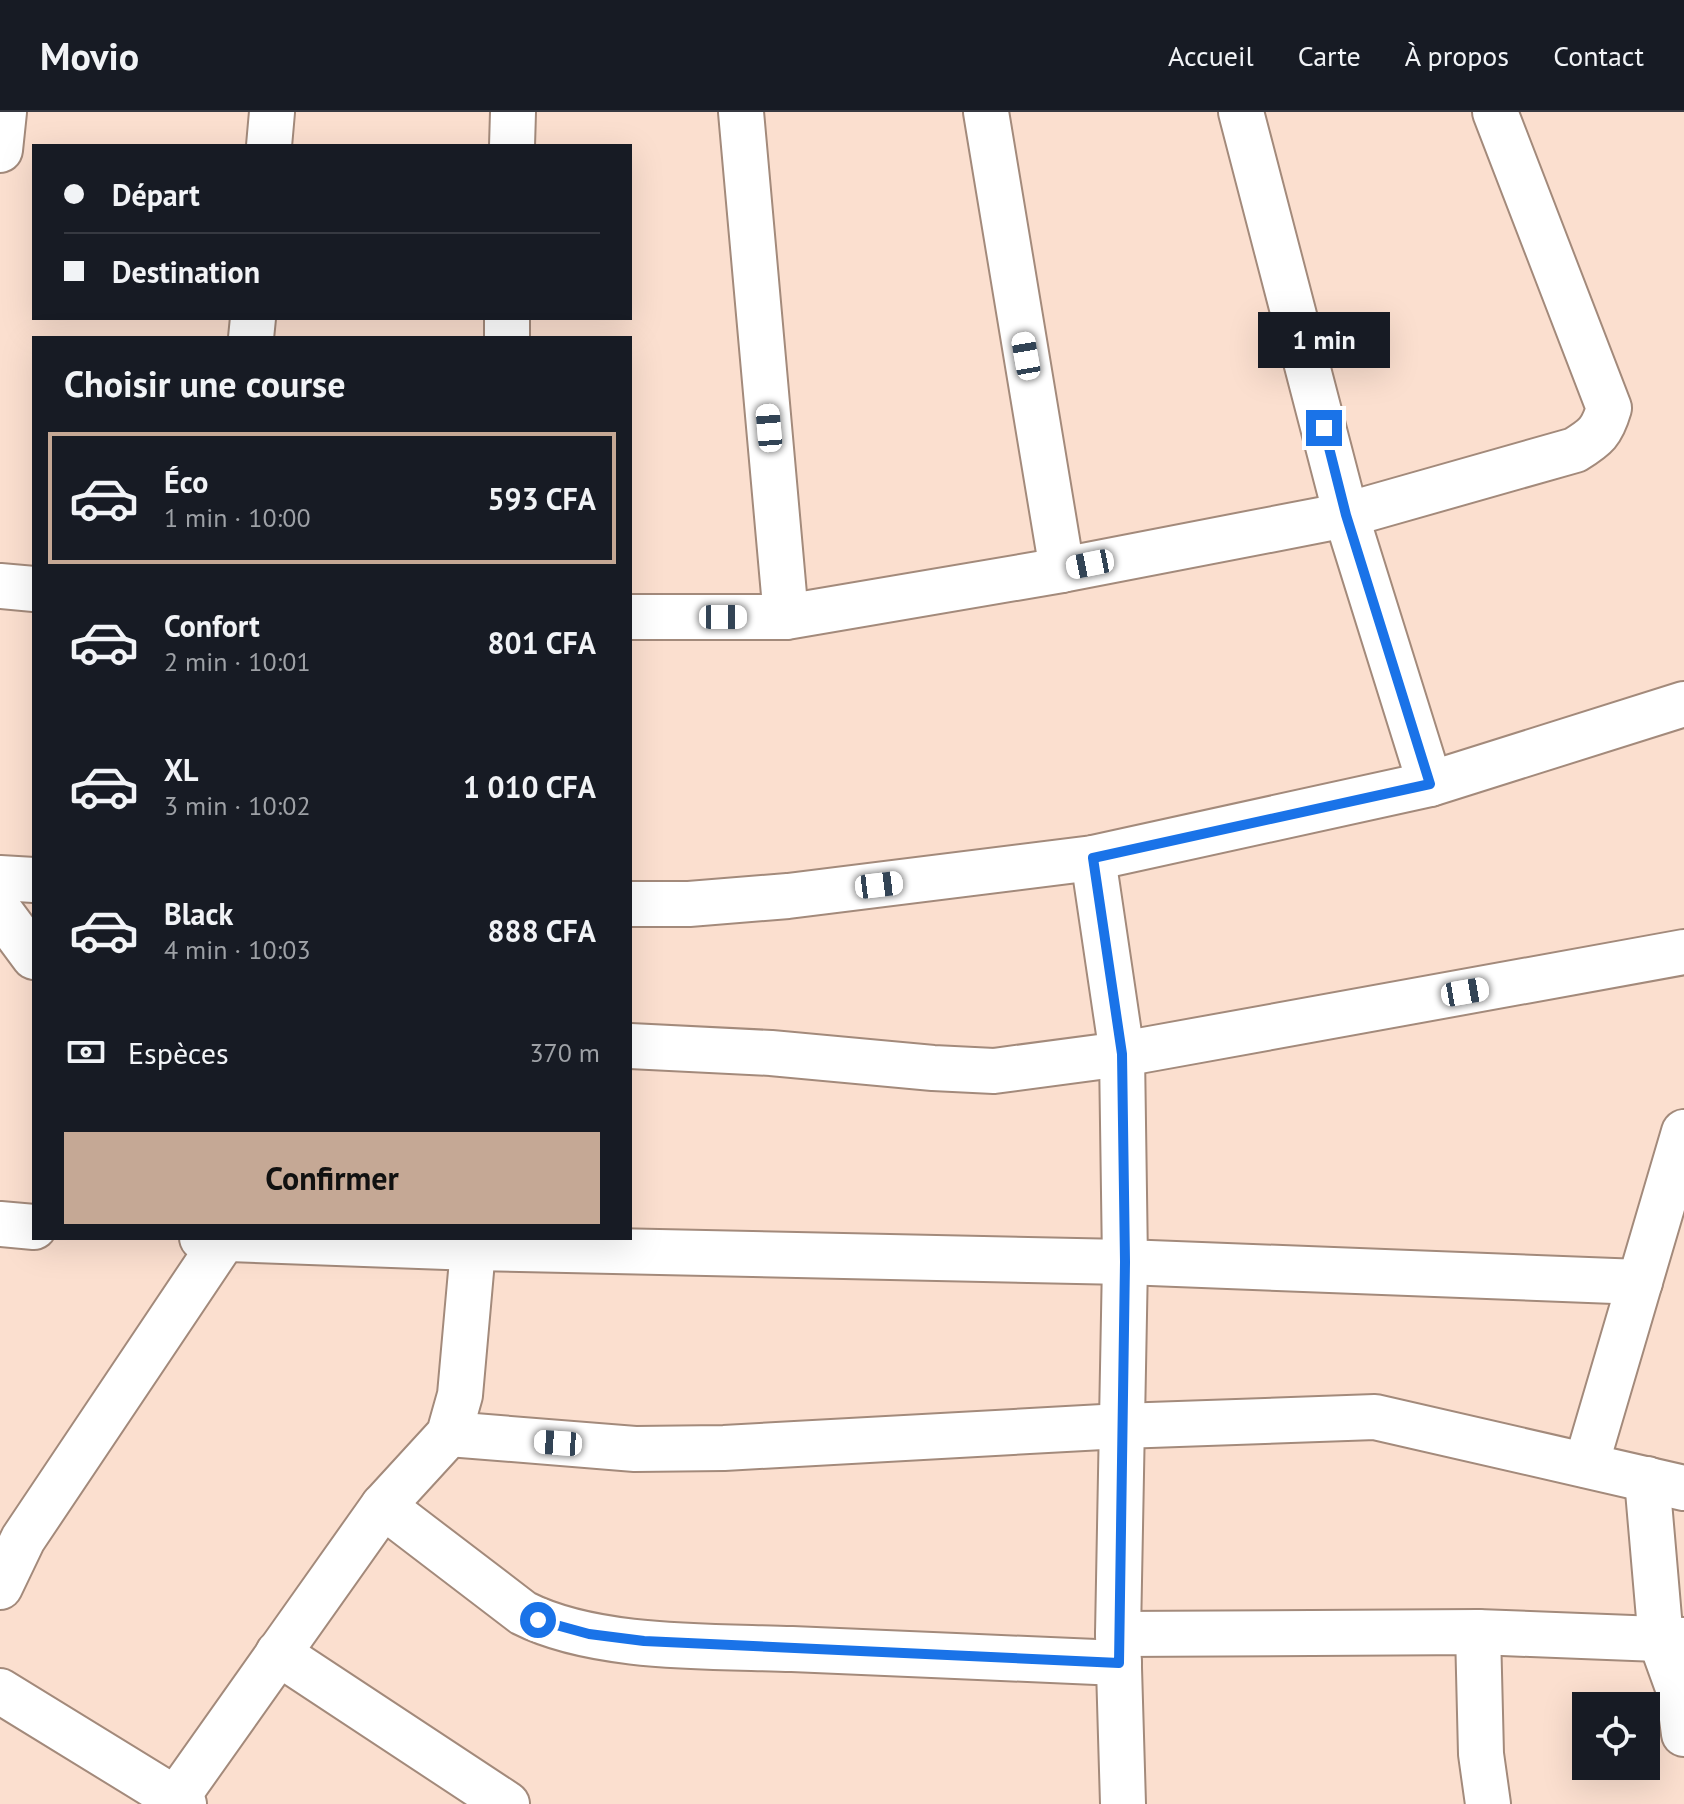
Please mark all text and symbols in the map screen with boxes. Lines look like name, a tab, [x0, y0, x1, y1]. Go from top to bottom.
text: Movio	[40, 31, 139, 80]
text: Accueil	[1168, 37, 1254, 74]
text: Carte	[1298, 37, 1361, 74]
text: À propos	[1405, 37, 1509, 74]
text: Contact	[1553, 37, 1644, 74]
text: Départ	[112, 175, 200, 214]
text: Destination	[112, 252, 260, 291]
callout: 1 min	[1258, 312, 1390, 368]
text: 1 min	[1292, 323, 1356, 356]
car	[1010, 330, 1042, 382]
text: Choisir une course	[64, 360, 346, 407]
car	[755, 403, 783, 453]
route end	[1306, 410, 1342, 446]
icon: car	[68, 462, 140, 534]
text: Éco	[164, 462, 208, 501]
text: 593 CFA	[488, 479, 596, 518]
text: 1 min · 10:00	[164, 501, 311, 534]
car	[1064, 548, 1116, 580]
car	[699, 605, 747, 629]
icon: car	[68, 606, 140, 678]
text: Confort	[164, 606, 260, 645]
text: 801 CFA	[488, 623, 596, 662]
text: 2 min · 10:01	[164, 645, 311, 678]
icon: car	[68, 750, 140, 822]
text: XL	[164, 750, 198, 789]
text: 1 010 CFA	[463, 767, 596, 806]
text: 3 min · 10:02	[164, 789, 311, 822]
car	[854, 870, 904, 900]
icon: car	[68, 894, 140, 966]
text: Black	[164, 894, 233, 933]
text: 888 CFA	[488, 911, 596, 950]
text: 4 min · 10:03	[164, 933, 311, 966]
car	[1439, 976, 1491, 1008]
icon: cash	[64, 1030, 108, 1074]
text: Espèces	[128, 1033, 229, 1072]
text: 370 m	[529, 1036, 600, 1069]
button: Confirmer	[64, 1132, 600, 1224]
car	[533, 1429, 583, 1457]
route start	[520, 1602, 556, 1638]
map controls	[1572, 1692, 1660, 1780]
button: locate	[1572, 1692, 1660, 1780]

